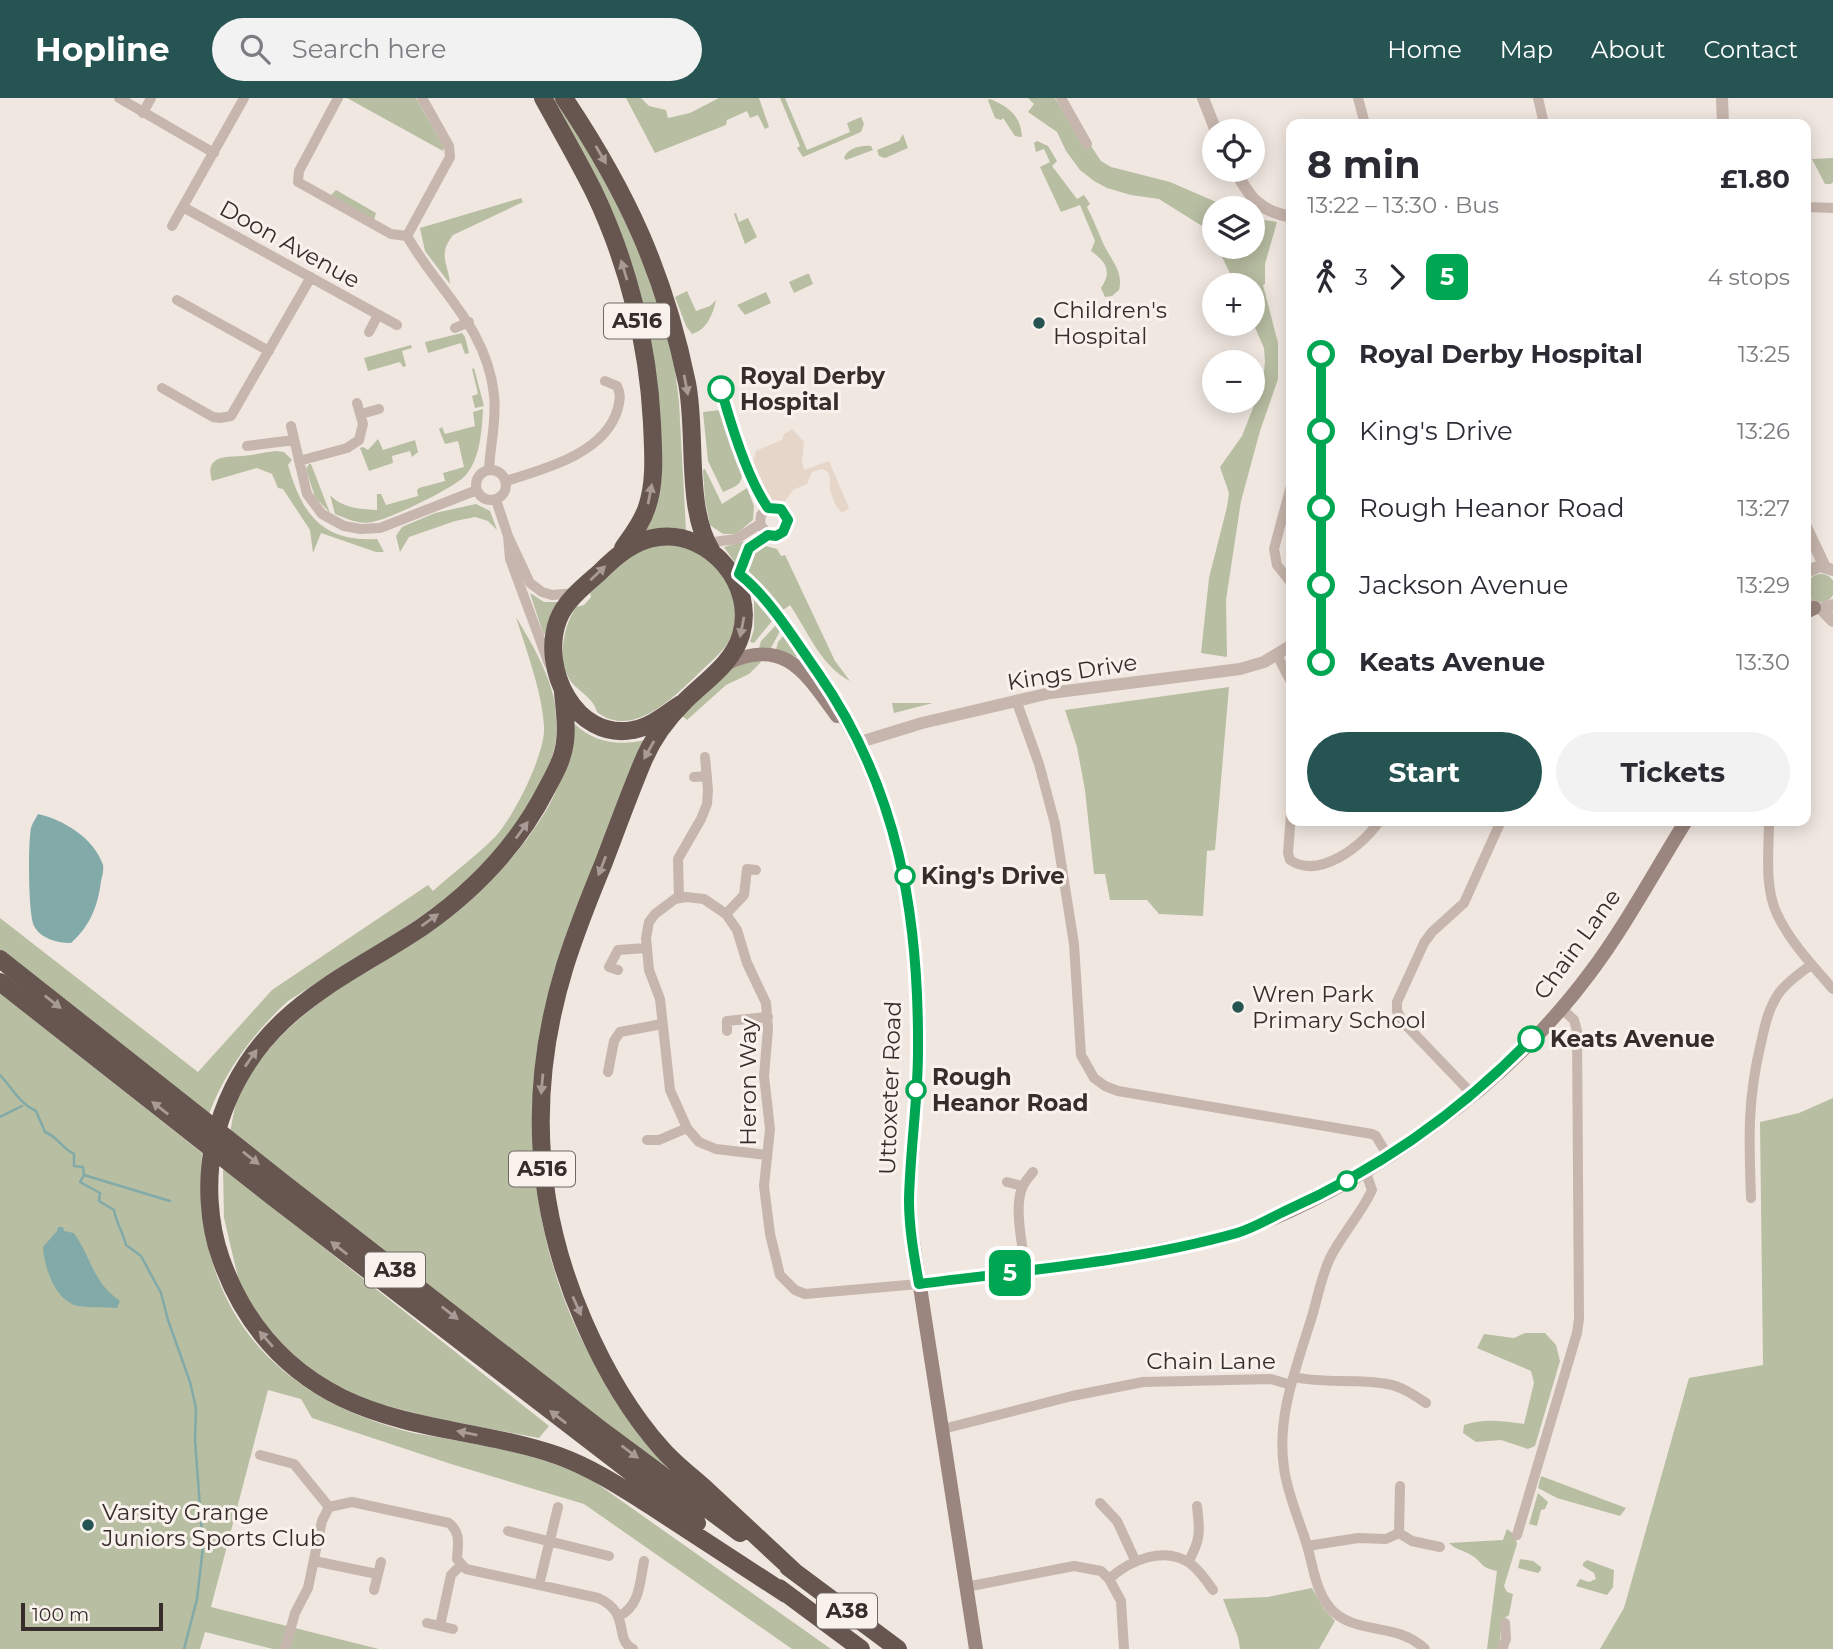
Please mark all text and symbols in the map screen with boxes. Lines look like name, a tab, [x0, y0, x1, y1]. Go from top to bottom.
search box	[212, 18, 702, 81]
text: Hopline	[35, 29, 170, 69]
icon: search	[236, 30, 274, 68]
text: Search here	[292, 33, 446, 65]
text: Home	[1387, 35, 1462, 64]
text: Map	[1500, 35, 1553, 64]
text: About	[1591, 35, 1665, 64]
text: Contact	[1703, 35, 1798, 64]
map controls	[1202, 119, 1265, 413]
button: locate	[1202, 119, 1265, 182]
text: 8 min	[1307, 141, 1420, 188]
one-way arrow	[595, 146, 608, 165]
text: £1.80	[1720, 163, 1790, 195]
text: 13:22 – 13:30 · Bus	[1307, 191, 1499, 219]
street label: Doon Avenue	[215, 194, 365, 294]
button: layers	[1202, 196, 1265, 259]
icon: walk	[1307, 258, 1345, 296]
icon: forward	[1378, 258, 1416, 296]
one-way arrow	[618, 259, 628, 280]
text: 5	[1440, 262, 1454, 291]
text: 3	[1355, 263, 1368, 291]
text: 4 stops	[1707, 263, 1790, 291]
button: +	[1202, 273, 1265, 336]
place label: Children's Hospital	[1053, 296, 1167, 350]
road number: A516	[604, 304, 670, 339]
marker: Children's Hospital	[1031, 315, 1047, 331]
text: Royal Derby Hospital	[1359, 338, 1643, 370]
text: 13:25	[1738, 340, 1790, 368]
button: −	[1202, 350, 1265, 413]
place label: Royal Derby Hospital	[740, 362, 885, 416]
one-way arrow	[681, 374, 692, 396]
marker: Royal Derby Hospital	[708, 376, 734, 402]
text: King's Drive	[1359, 415, 1513, 447]
text: 13:26	[1737, 417, 1790, 445]
one-way arrow	[644, 483, 655, 505]
text: Rough Heanor Road	[1359, 492, 1625, 524]
text: 13:27	[1737, 494, 1790, 522]
one-way arrow	[589, 565, 606, 581]
text: Jackson Avenue	[1359, 569, 1568, 601]
text: 13:29	[1737, 571, 1790, 599]
one-way arrow	[736, 616, 747, 638]
text: Keats Avenue	[1359, 646, 1545, 678]
street label: Kings Drive	[1005, 648, 1139, 696]
text: 13:30	[1736, 648, 1790, 676]
button: Start	[1307, 732, 1542, 812]
button: Tickets	[1556, 732, 1790, 812]
one-way arrow	[643, 741, 655, 760]
one-way arrow	[515, 821, 529, 839]
one-way arrow	[597, 855, 608, 876]
place label: King's Drive	[921, 862, 1065, 890]
marker: King's Drive	[895, 866, 915, 886]
street label: Chain Lane	[1528, 883, 1626, 1005]
one-way arrow	[421, 914, 439, 928]
place label: Wren Park Primary School	[1252, 980, 1426, 1034]
one-way arrow	[44, 995, 62, 1009]
marker: Wren Park Primary School	[1230, 999, 1246, 1015]
street label: Uttoxeter Road	[873, 1000, 907, 1176]
street label: Heron Way	[734, 1018, 762, 1146]
place label: Keats Avenue	[1550, 1025, 1715, 1053]
marker: Keats Avenue	[1518, 1026, 1544, 1052]
one-way arrow	[244, 1049, 258, 1067]
place label: Rough Heanor Road	[932, 1063, 1088, 1117]
one-way arrow	[536, 1073, 547, 1095]
marker: Rough Heanor Road	[906, 1080, 926, 1100]
one-way arrow	[151, 1101, 169, 1115]
one-way arrow	[242, 1150, 260, 1165]
road number: A516	[509, 1152, 575, 1186]
unlabelled marker	[1337, 1171, 1357, 1191]
one-way arrow	[331, 1240, 349, 1255]
line badge: 5	[987, 1250, 1033, 1296]
road number: A38	[365, 1252, 425, 1288]
text: 5	[1003, 1258, 1017, 1287]
one-way arrow	[571, 1296, 583, 1316]
one-way arrow	[441, 1305, 459, 1319]
one-way arrow	[258, 1330, 274, 1348]
street label: Chain Lane	[1146, 1347, 1276, 1375]
one-way arrow	[550, 1409, 568, 1424]
one-way arrow	[456, 1427, 478, 1438]
one-way arrow	[621, 1444, 639, 1458]
place label: Varsity Grange Juniors Sports Club	[101, 1498, 325, 1552]
marker: Varsity Grange Juniors Sports Club	[80, 1517, 96, 1533]
road number: A38	[817, 1594, 877, 1628]
scale bar	[21, 1600, 163, 1632]
text: 100 m	[32, 1603, 89, 1626]

